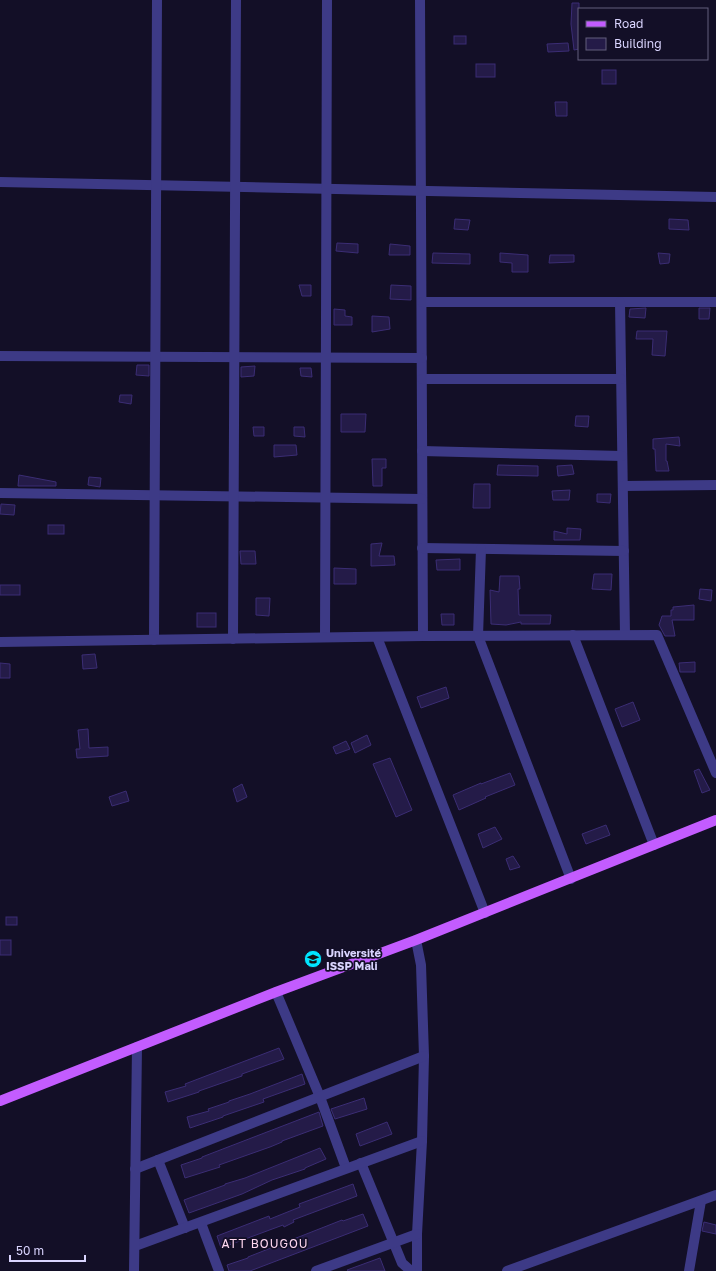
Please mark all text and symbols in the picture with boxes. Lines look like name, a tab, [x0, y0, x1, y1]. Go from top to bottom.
legend	[578, 8, 708, 60]
text: Road	[614, 16, 643, 31]
text: Building	[614, 36, 662, 51]
place label: Université ISSP Mali	[326, 946, 381, 972]
school or university icon: Université ISSP Mali	[303, 949, 323, 969]
district label: ATT BOUGOU	[221, 1236, 309, 1251]
scale bar	[10, 1237, 85, 1263]
text: 50 m	[16, 1243, 44, 1258]

